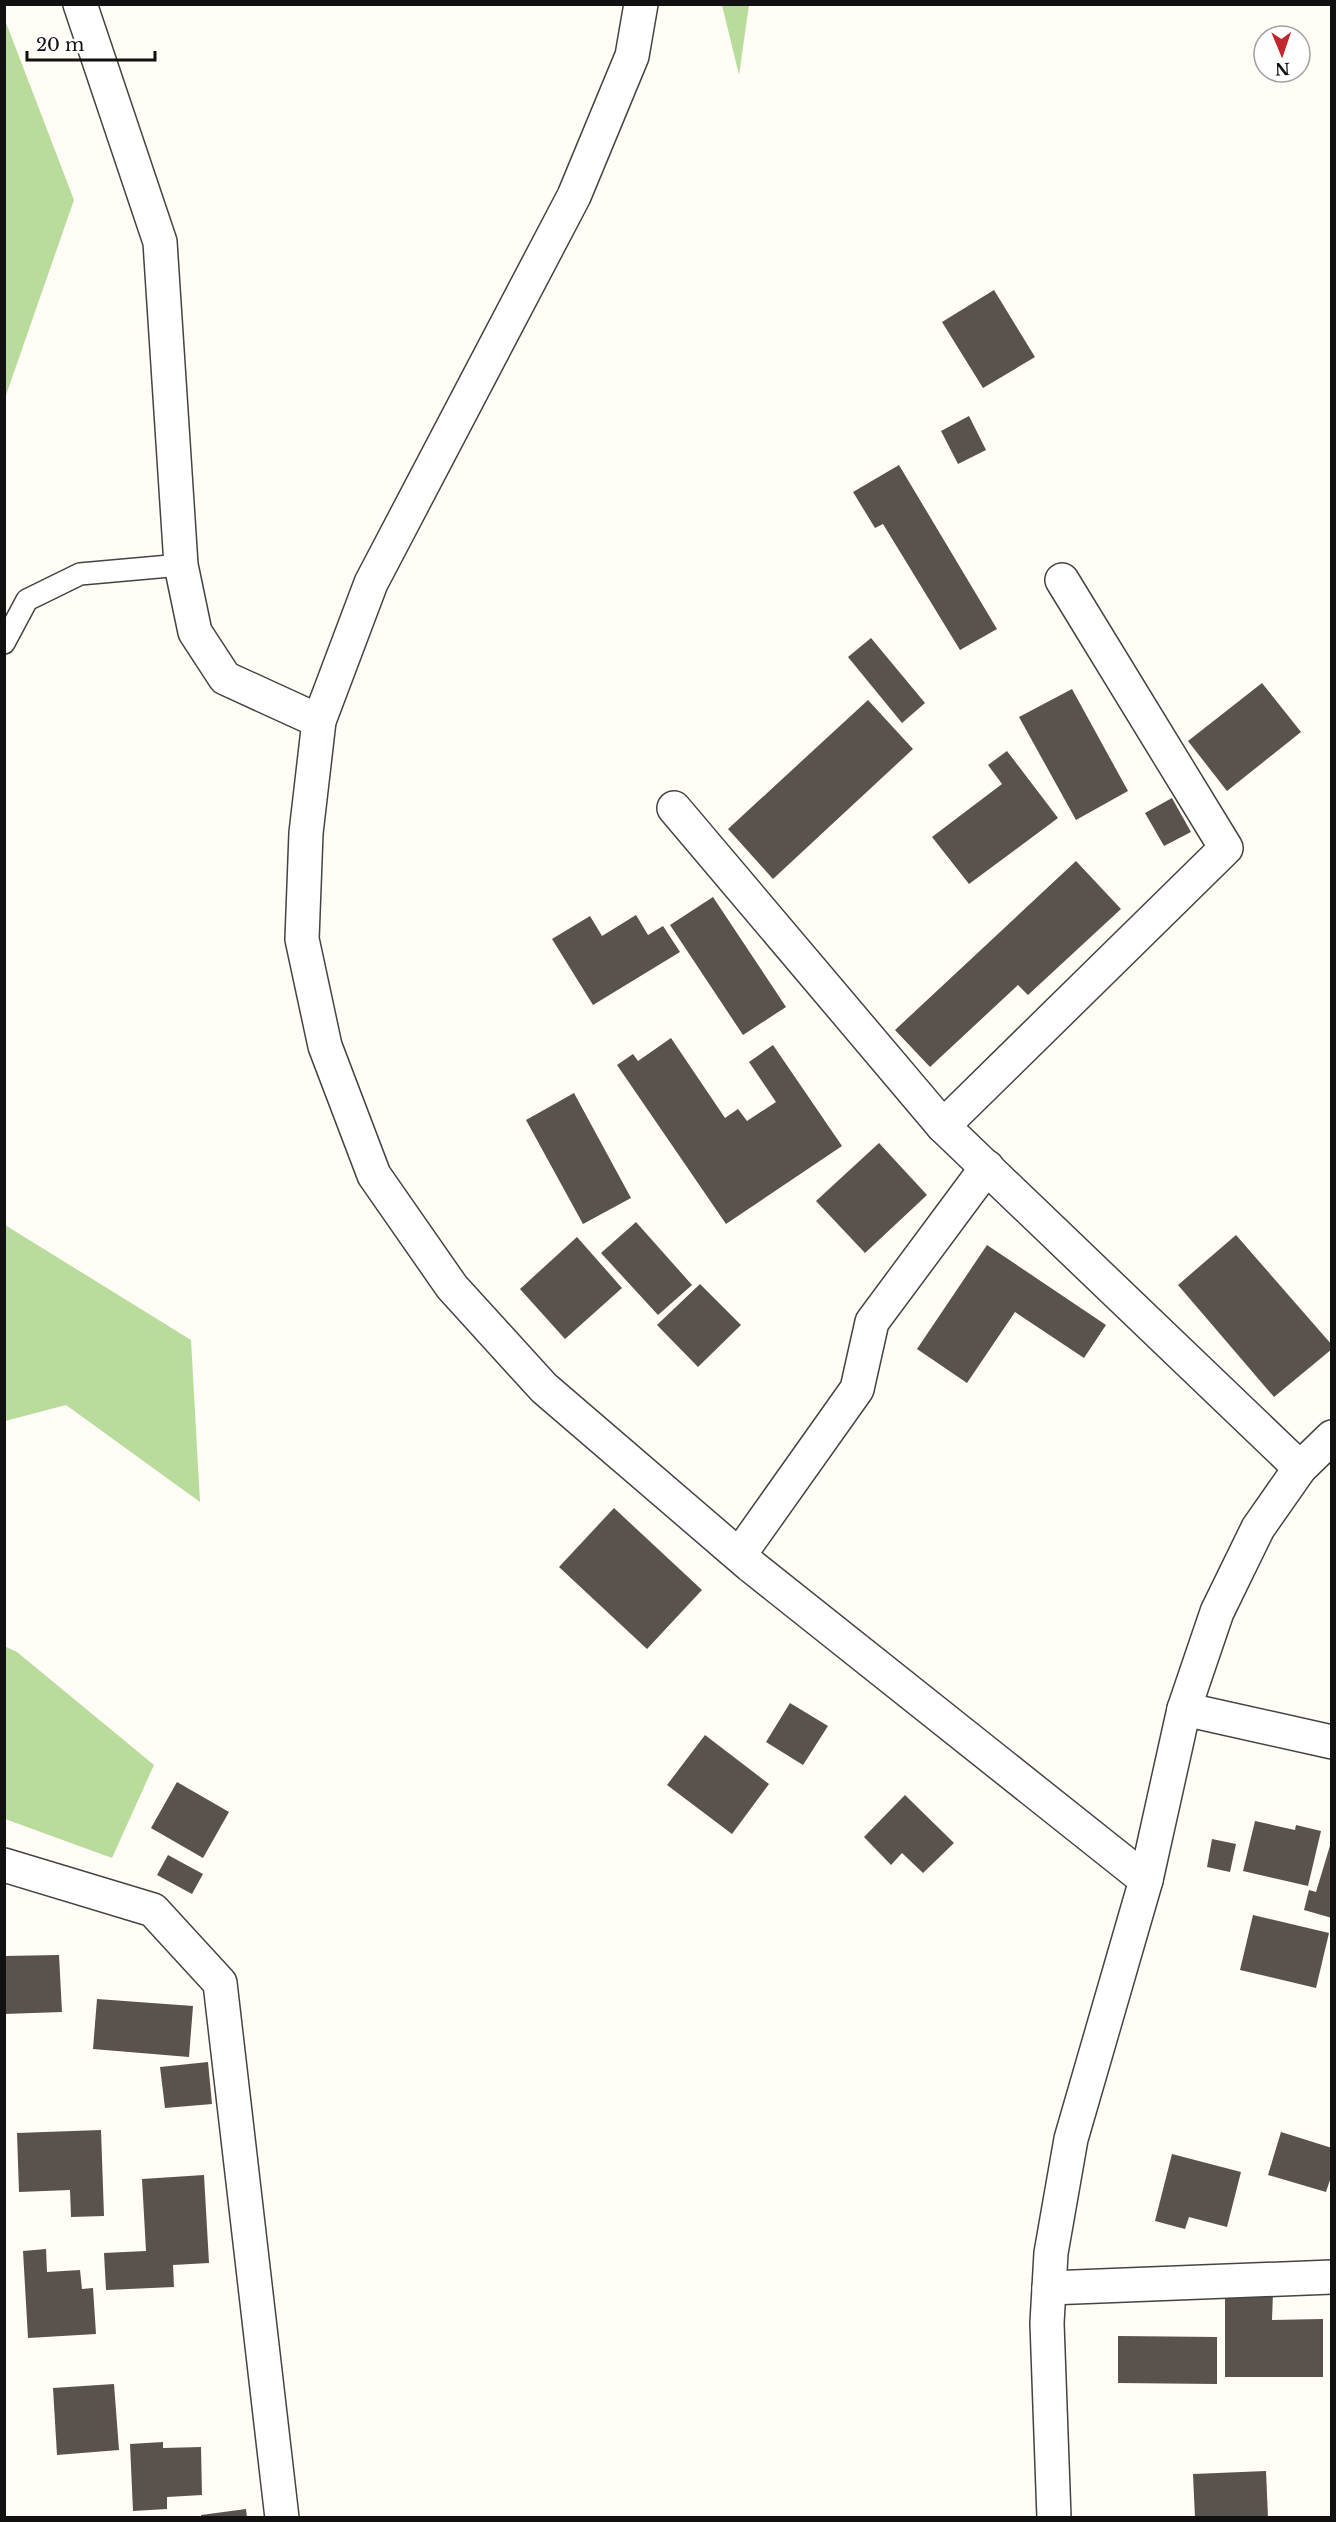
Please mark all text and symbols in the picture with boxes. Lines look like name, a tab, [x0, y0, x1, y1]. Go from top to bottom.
scale bar	[27, 24, 154, 62]
north arrow	[1252, 24, 1312, 84]
text: 20 m	[36, 34, 84, 56]
text: N	[1275, 59, 1290, 79]

